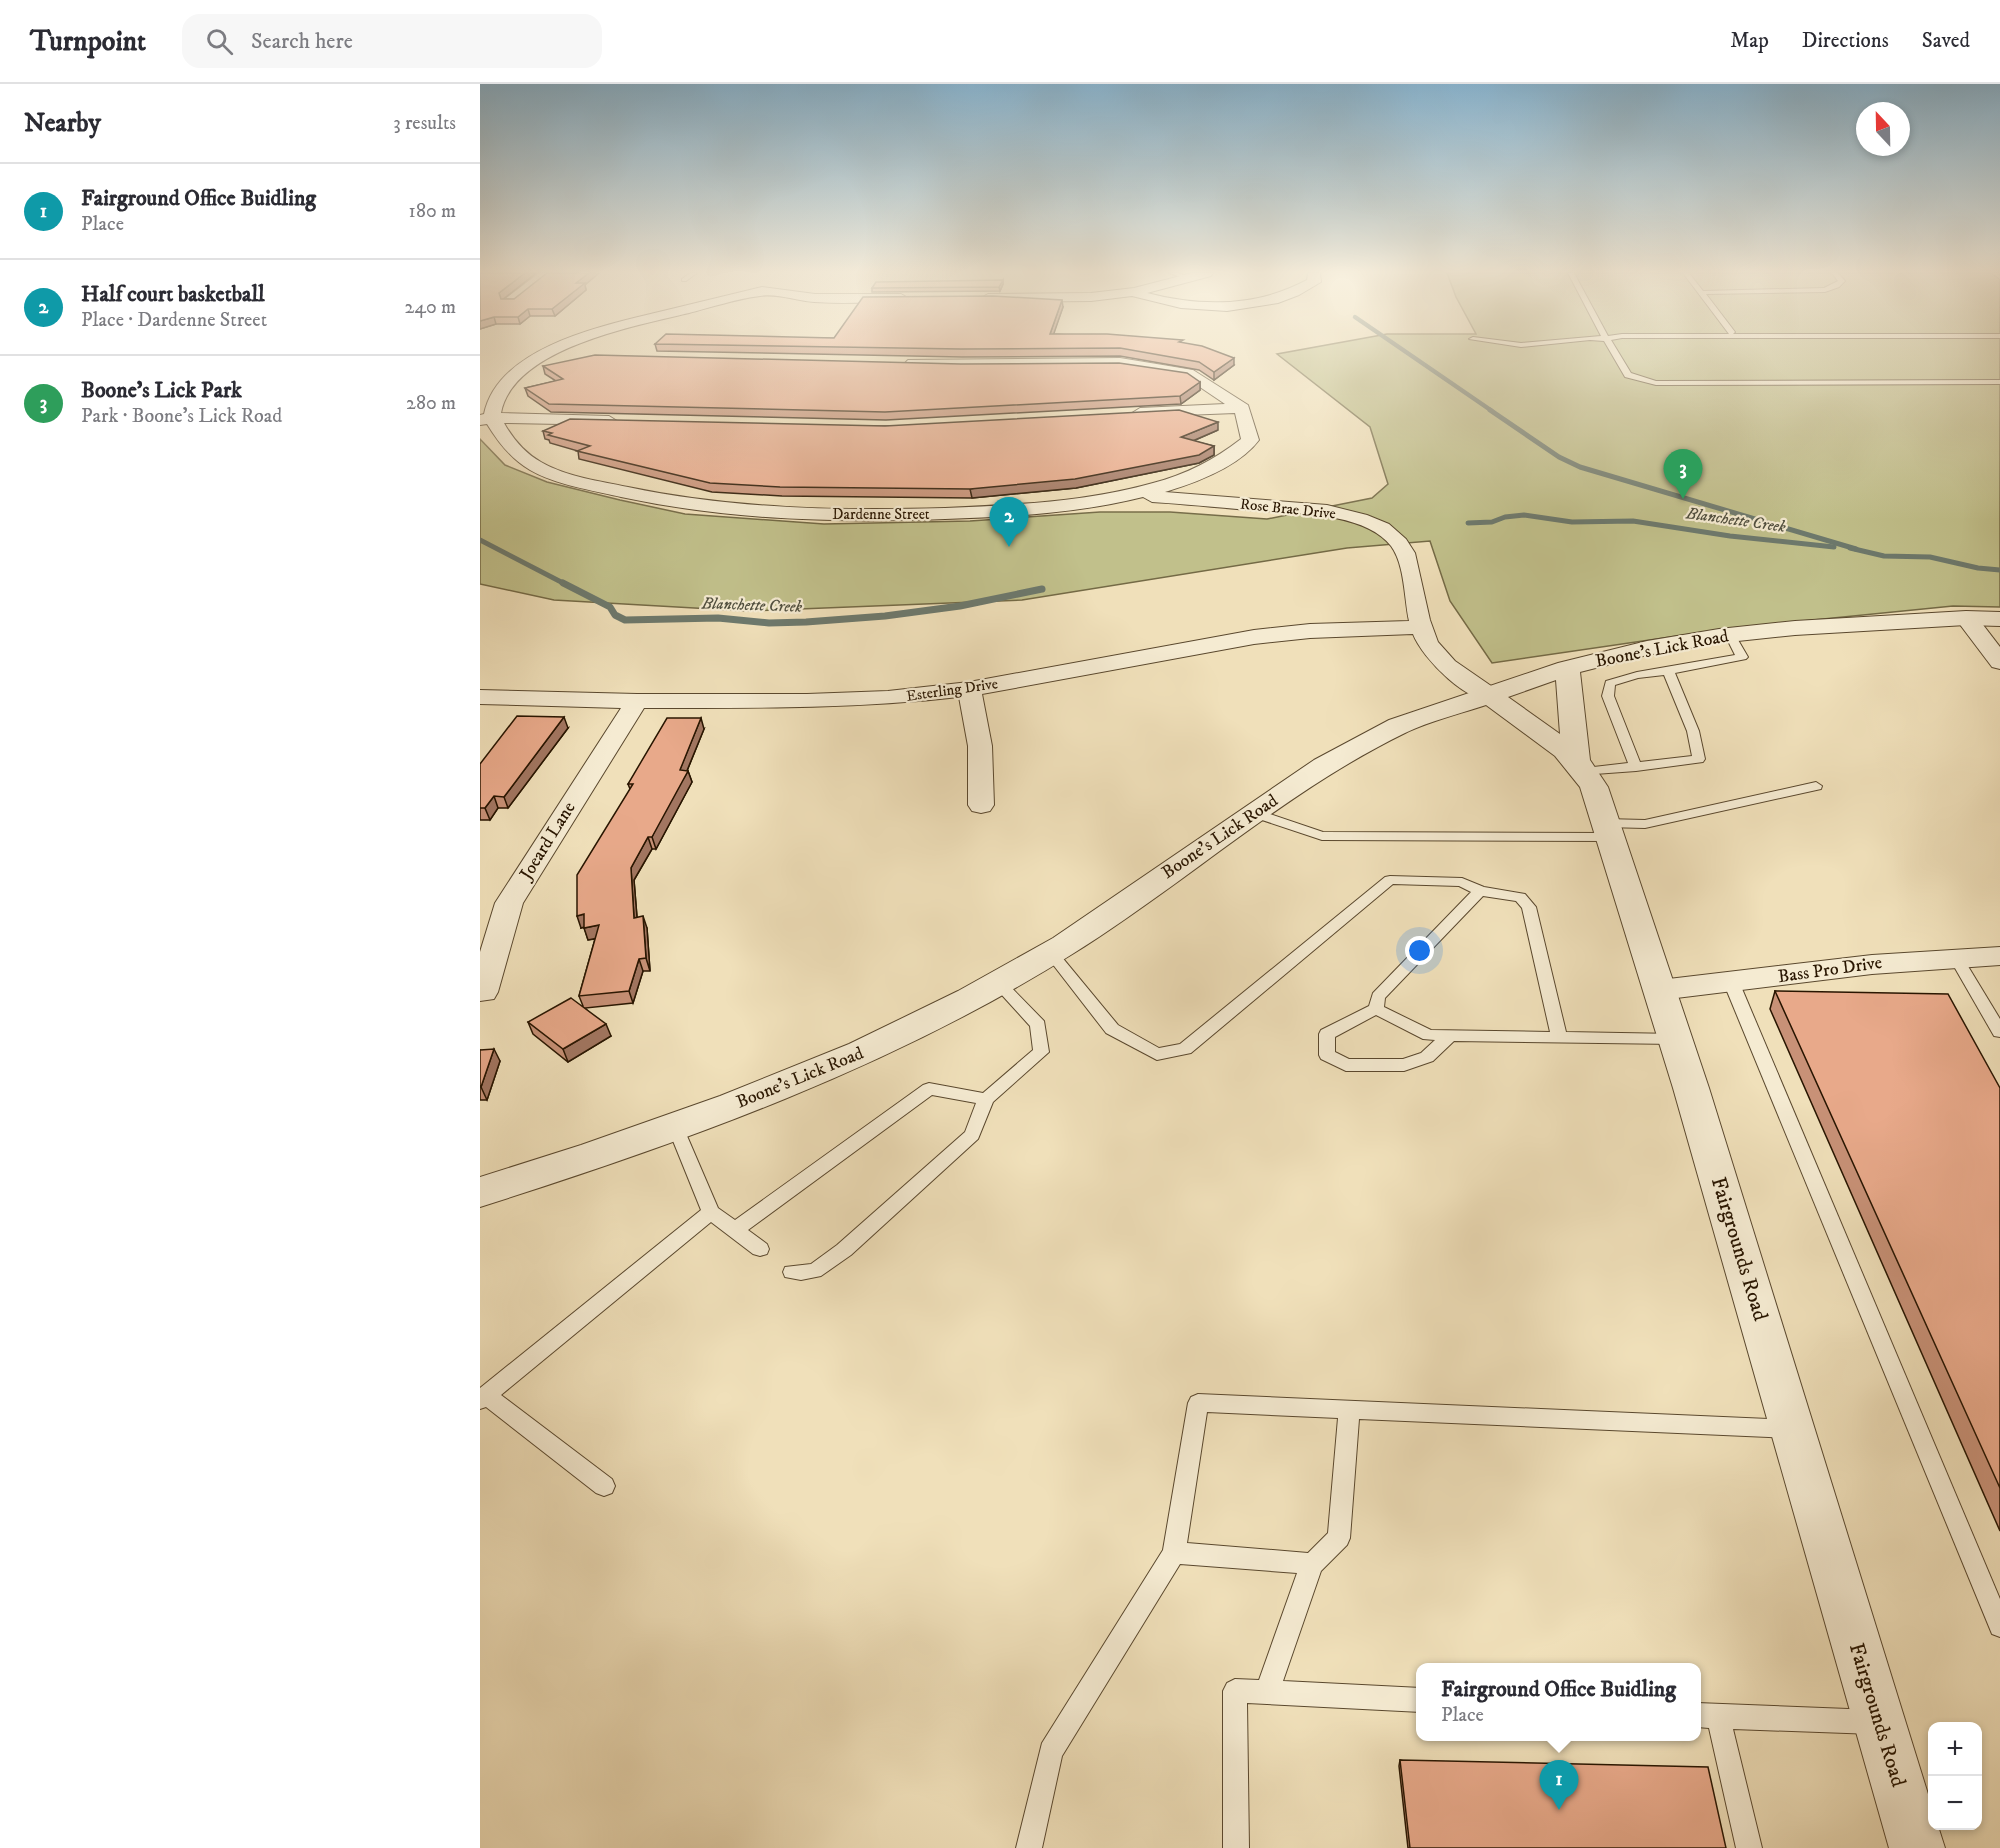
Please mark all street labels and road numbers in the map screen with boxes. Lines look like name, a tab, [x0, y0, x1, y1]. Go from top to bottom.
street label: Rose Brae Drive	[1239, 495, 1337, 523]
street label: Dardenne Street	[832, 505, 930, 524]
street label: Boone's Lick Road	[1593, 625, 1731, 673]
street label: Esterling Drive	[905, 674, 999, 706]
street label: Boone's Lick Road	[1158, 790, 1282, 884]
street label: Joeard Lane	[514, 798, 581, 886]
street label: Bass Pro Drive	[1777, 952, 1883, 988]
street label: Boone's Lick Road	[733, 1042, 867, 1114]
street label: Fairgrounds Road	[1705, 1174, 1773, 1325]
street label: Fairgrounds Road	[1843, 1640, 1911, 1791]

